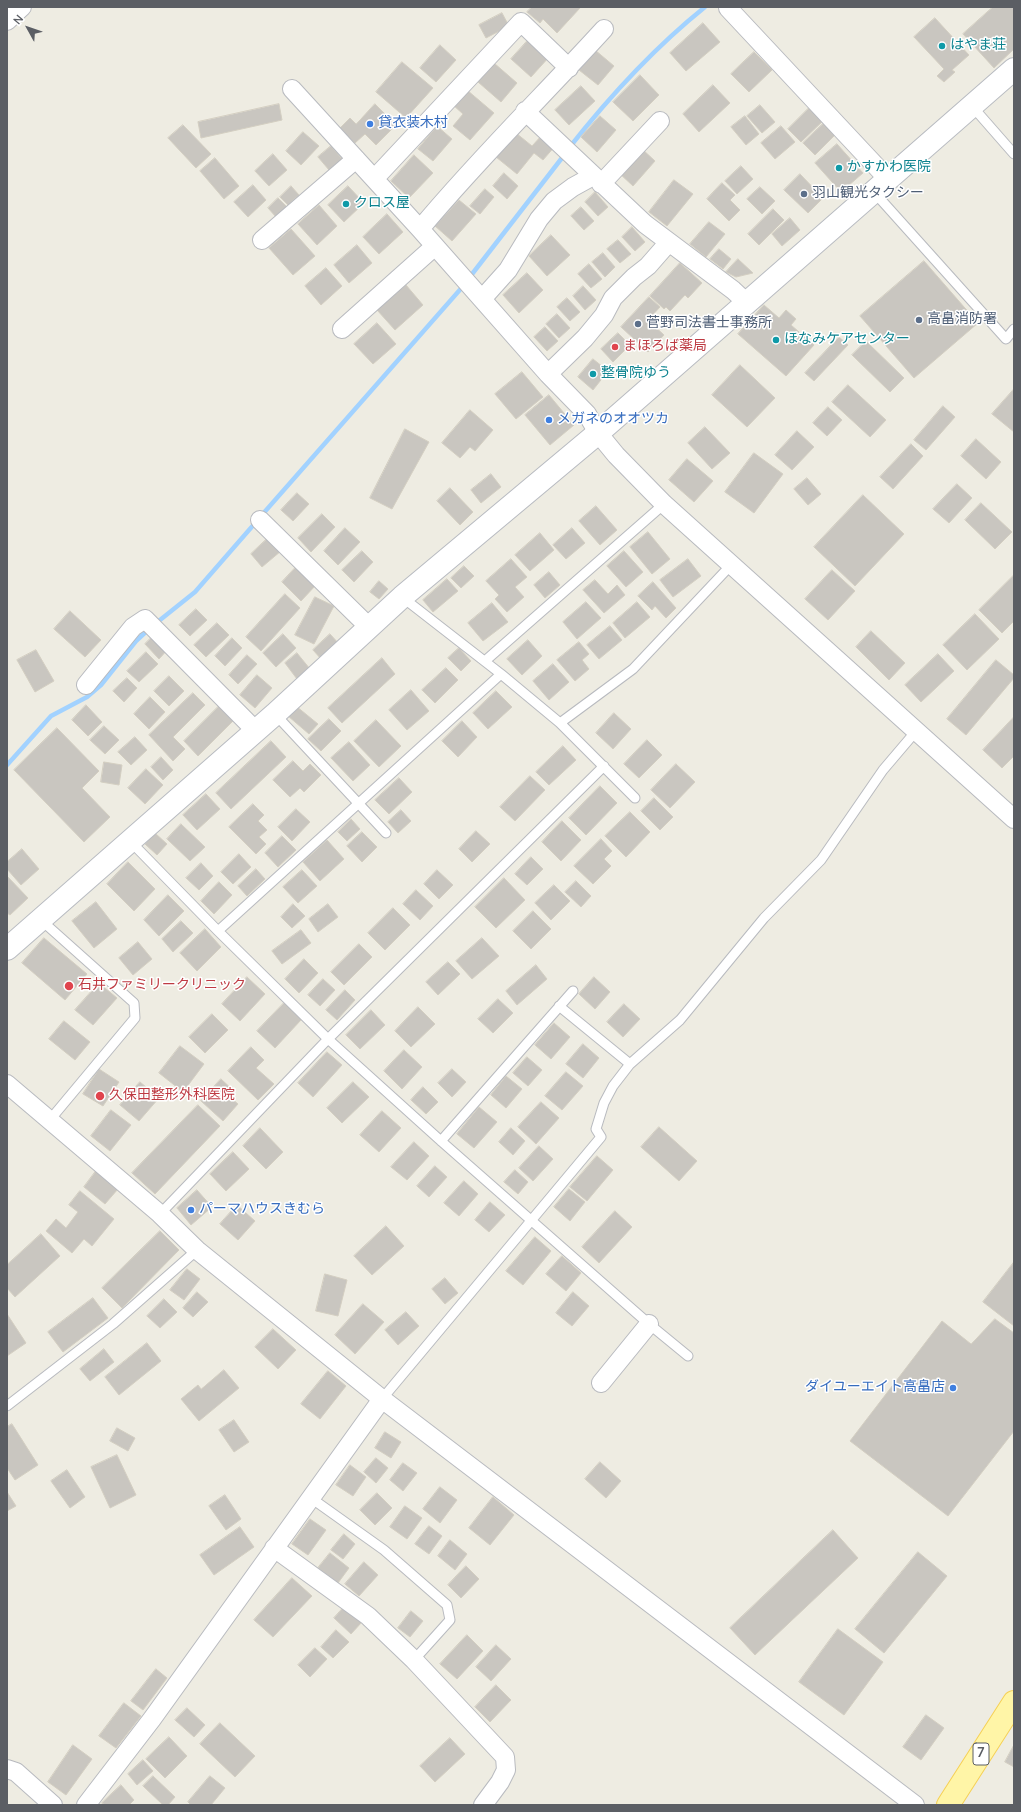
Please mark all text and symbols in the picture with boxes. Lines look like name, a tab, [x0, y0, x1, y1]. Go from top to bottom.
north arrow	[8, 8, 48, 48]
text: N	[10, 12, 27, 28]
place label: はやま荘	[950, 38, 1006, 54]
marker: はやま荘	[937, 41, 947, 51]
place label: 貸衣装木村	[378, 116, 448, 132]
marker: 貸衣装木村	[365, 119, 375, 129]
place label: かすかわ医院	[847, 160, 931, 176]
marker: かすかわ医院	[834, 163, 844, 173]
place label: 羽山観光タクシー	[812, 186, 924, 202]
marker: 羽山観光タクシー	[799, 189, 809, 199]
place label: クロス屋	[354, 196, 410, 212]
marker: クロス屋	[341, 199, 351, 209]
place label: 高畠消防署	[927, 312, 997, 328]
marker: 高畠消防署	[914, 315, 924, 325]
place label: 菅野司法書士事務所	[646, 316, 772, 332]
marker: 菅野司法書士事務所	[633, 319, 643, 329]
place label: ほなみケアセンター	[784, 332, 910, 348]
marker: ほなみケアセンター	[771, 335, 781, 345]
place label: まほろば薬局	[623, 339, 707, 355]
marker: まほろば薬局	[610, 342, 620, 352]
place label: 整骨院ゆう	[601, 366, 671, 382]
marker: 整骨院ゆう	[588, 369, 598, 379]
place label: メガネのオオツカ	[557, 412, 669, 428]
marker: メガネのオオツカ	[544, 415, 554, 425]
place label: 石井ファミリークリニック	[78, 978, 246, 994]
marker: 石井ファミリークリニック	[63, 980, 75, 992]
place label: 久保田整形外科医院	[109, 1088, 235, 1104]
marker: 久保田整形外科医院	[94, 1090, 106, 1102]
place label: パーマハウスきむら	[199, 1202, 325, 1218]
marker: パーマハウスきむら	[186, 1205, 196, 1215]
place label: ダイユーエイト高畠店	[805, 1380, 945, 1396]
marker: ダイユーエイト高畠店	[948, 1383, 958, 1393]
road number: 7	[973, 1743, 989, 1765]

